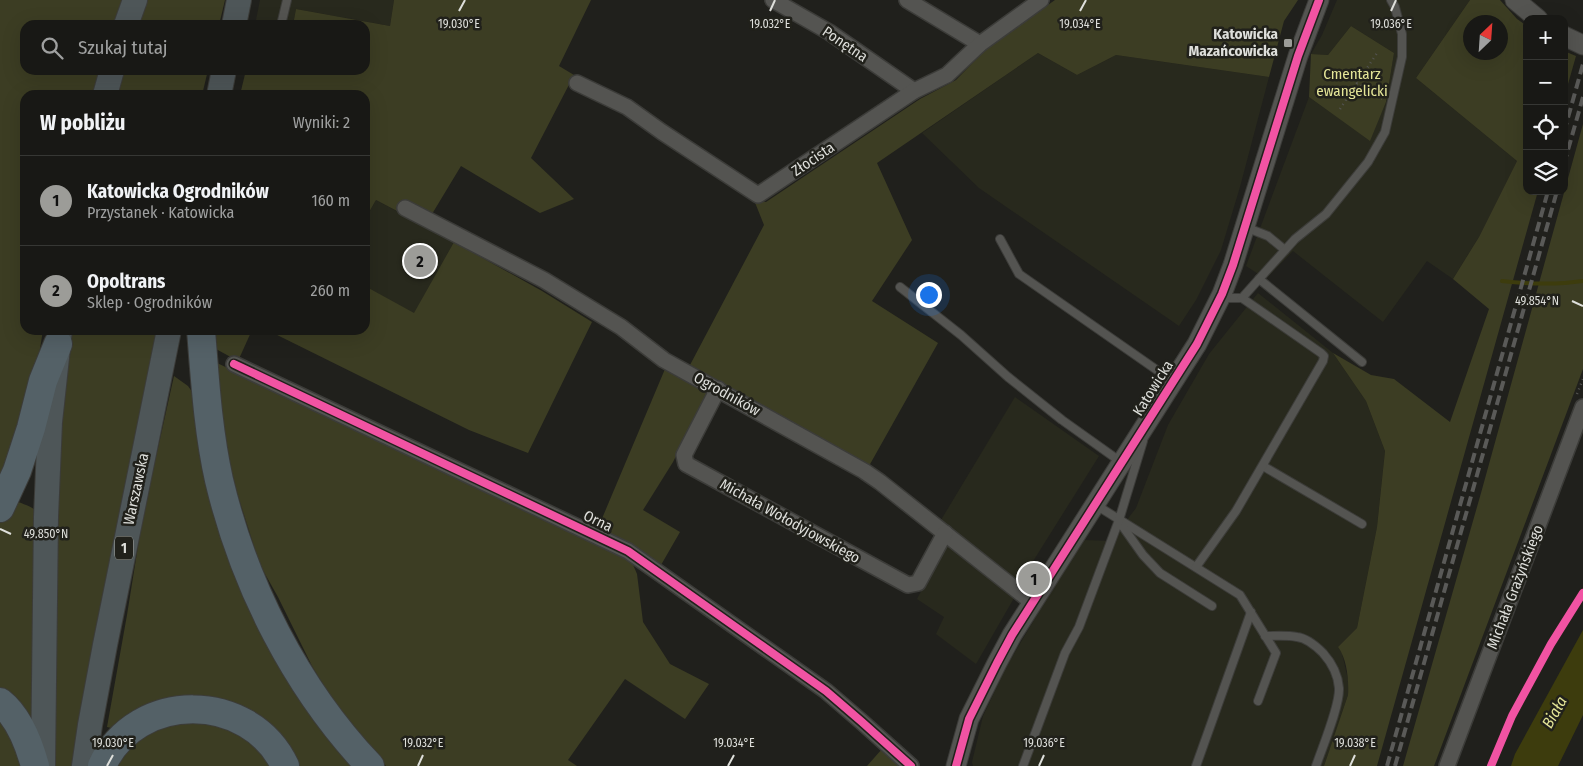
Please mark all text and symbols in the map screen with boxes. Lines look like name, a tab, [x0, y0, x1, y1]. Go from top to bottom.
north arrow	[1463, 15, 1508, 60]
map controls	[1523, 15, 1568, 195]
button: +	[1523, 15, 1568, 60]
text: 19.030°E	[438, 17, 480, 31]
text: 19.032°E	[750, 17, 791, 31]
text: 19.034°E	[1059, 17, 1101, 31]
text: 19.036°E	[1370, 17, 1412, 31]
search box	[20, 20, 370, 75]
street label: Ponętna	[819, 22, 871, 66]
place label: Katowicka Mazańcowicka	[1188, 25, 1279, 60]
icon: search	[38, 34, 66, 62]
text: Szukaj tutaj	[78, 36, 168, 59]
marker: Katowicka Mazańcowicka	[1282, 37, 1294, 49]
button: −	[1523, 60, 1568, 105]
park label: Cmentarz ewangelicki	[1316, 65, 1388, 100]
button: locate	[1523, 105, 1568, 150]
text: W pobliżu	[40, 110, 125, 136]
text: Wyniki: 2	[293, 113, 350, 132]
street label: Złocista	[788, 138, 838, 180]
button: layers	[1523, 150, 1568, 195]
text: Katowicka Ogrodników	[87, 180, 269, 203]
text: 1	[53, 191, 59, 210]
text: 160 m	[311, 191, 350, 210]
text: Przystanek · Katowicka	[87, 203, 234, 222]
pin: 2	[404, 242, 436, 280]
text: Opoltrans	[87, 270, 165, 293]
text: 2	[52, 281, 60, 300]
text: 260 m	[311, 281, 350, 300]
your location	[916, 282, 942, 308]
text: Sklep · Ogrodników	[87, 293, 212, 312]
text: 49.854°N	[1515, 294, 1559, 308]
street label: Katowicka	[1129, 357, 1177, 419]
street label: Ogrodników	[691, 368, 764, 420]
street label: Warszawska	[120, 451, 152, 527]
street label: Michała Wołodyjowskiego	[717, 475, 863, 567]
street label: Orna	[581, 506, 615, 536]
street label: Michała Grażyńskiego	[1483, 522, 1547, 652]
text: 49.850°N	[24, 527, 68, 541]
road number: 1	[115, 536, 133, 560]
pin: 1	[1018, 560, 1050, 598]
water label: Biała	[1538, 693, 1571, 732]
text: 19.030°E	[92, 736, 134, 750]
text: 19.032°E	[403, 736, 444, 750]
text: 19.034°E	[713, 736, 755, 750]
text: 19.036°E	[1023, 736, 1065, 750]
text: 19.038°E	[1334, 736, 1376, 750]

